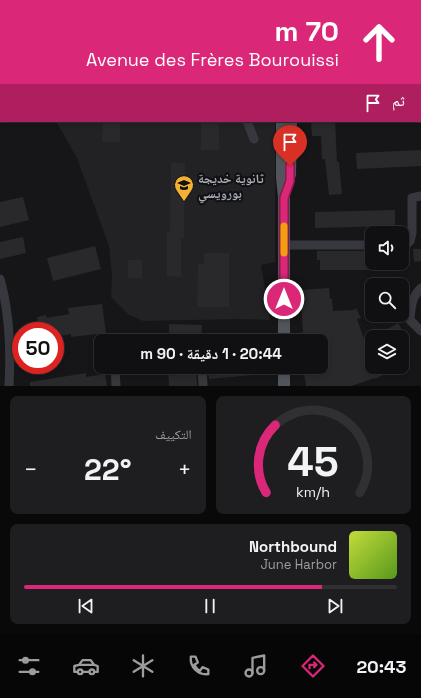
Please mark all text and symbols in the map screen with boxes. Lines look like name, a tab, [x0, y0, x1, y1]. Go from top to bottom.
text: 70 m	[274, 13, 339, 49]
icon: ahead	[353, 16, 405, 68]
text: Avenue des Frères Bourouissi	[86, 48, 339, 71]
text: ثم	[392, 91, 405, 110]
icon: arrive	[362, 92, 384, 114]
pin	[273, 125, 307, 166]
icon: arrive	[279, 131, 301, 153]
place label: ثانوية خديجة بورويسي	[198, 170, 264, 204]
school or university icon: ثانوية خديجة بورويسي	[173, 174, 195, 202]
map controls	[365, 226, 409, 374]
button: sound	[365, 226, 409, 270]
position arrow	[263, 278, 305, 320]
button: search	[365, 278, 409, 322]
speed limit sign: 50	[12, 322, 64, 374]
button: layers	[365, 330, 409, 374]
text: 20:44 · 1 دقيقة · 90 m	[140, 344, 282, 363]
text: التكييف	[155, 426, 192, 443]
text: 45	[288, 435, 339, 488]
text: 22°	[84, 450, 131, 489]
text: −	[24, 455, 38, 483]
text: +	[178, 455, 192, 483]
text: km/h	[296, 483, 330, 501]
text: Northbound	[249, 537, 337, 556]
text: June Harbor	[260, 556, 337, 573]
icon: previous	[75, 595, 97, 617]
icon: pause	[199, 595, 221, 617]
icon: next	[324, 595, 346, 617]
icon: filters	[15, 652, 43, 680]
icon: car	[72, 652, 100, 680]
icon: climate	[129, 652, 157, 680]
icon: phone	[185, 652, 213, 680]
icon: music	[242, 652, 270, 680]
icon: directions	[299, 652, 327, 680]
text: 20:43	[356, 655, 407, 678]

